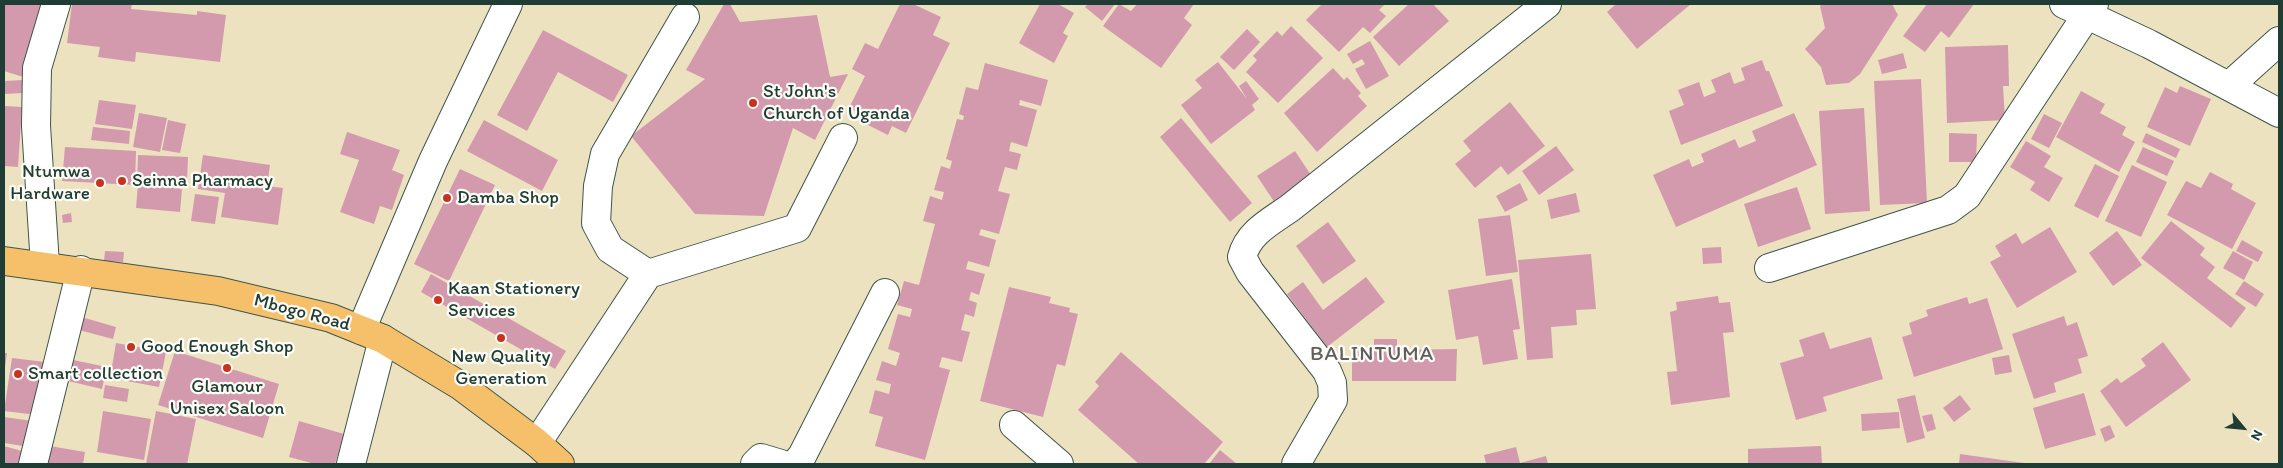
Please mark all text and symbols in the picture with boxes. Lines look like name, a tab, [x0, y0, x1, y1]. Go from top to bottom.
place label: St John's Church of Uganda	[763, 81, 910, 125]
marker: St John's Church of Uganda	[747, 97, 759, 109]
place label: Ntumwa Hardware	[10, 161, 90, 205]
place label: Seinna Pharmacy	[132, 170, 273, 192]
marker: Seinna Pharmacy	[116, 175, 128, 187]
marker: Ntumwa Hardware	[94, 177, 106, 189]
place label: Damba Shop	[457, 187, 559, 209]
marker: Damba Shop	[441, 192, 453, 204]
place label: Kaan Stationery Services	[448, 278, 580, 322]
street label: Mbogo Road	[251, 289, 353, 337]
marker: Kaan Stationery Services	[432, 294, 444, 306]
marker: New Quality Generation	[495, 332, 507, 344]
place label: Good Enough Shop	[141, 336, 293, 358]
marker: Good Enough Shop	[125, 341, 137, 353]
district label: BALINTUMA	[1310, 342, 1434, 368]
place label: New Quality Generation	[451, 346, 551, 390]
marker: Glamour Unisex Saloon	[221, 362, 233, 374]
place label: Smart collection	[28, 363, 163, 385]
marker: Smart collection	[12, 368, 24, 380]
place label: Glamour Unisex Saloon	[170, 376, 284, 420]
north arrow	[2218, 403, 2268, 453]
text: N	[2247, 427, 2266, 443]

